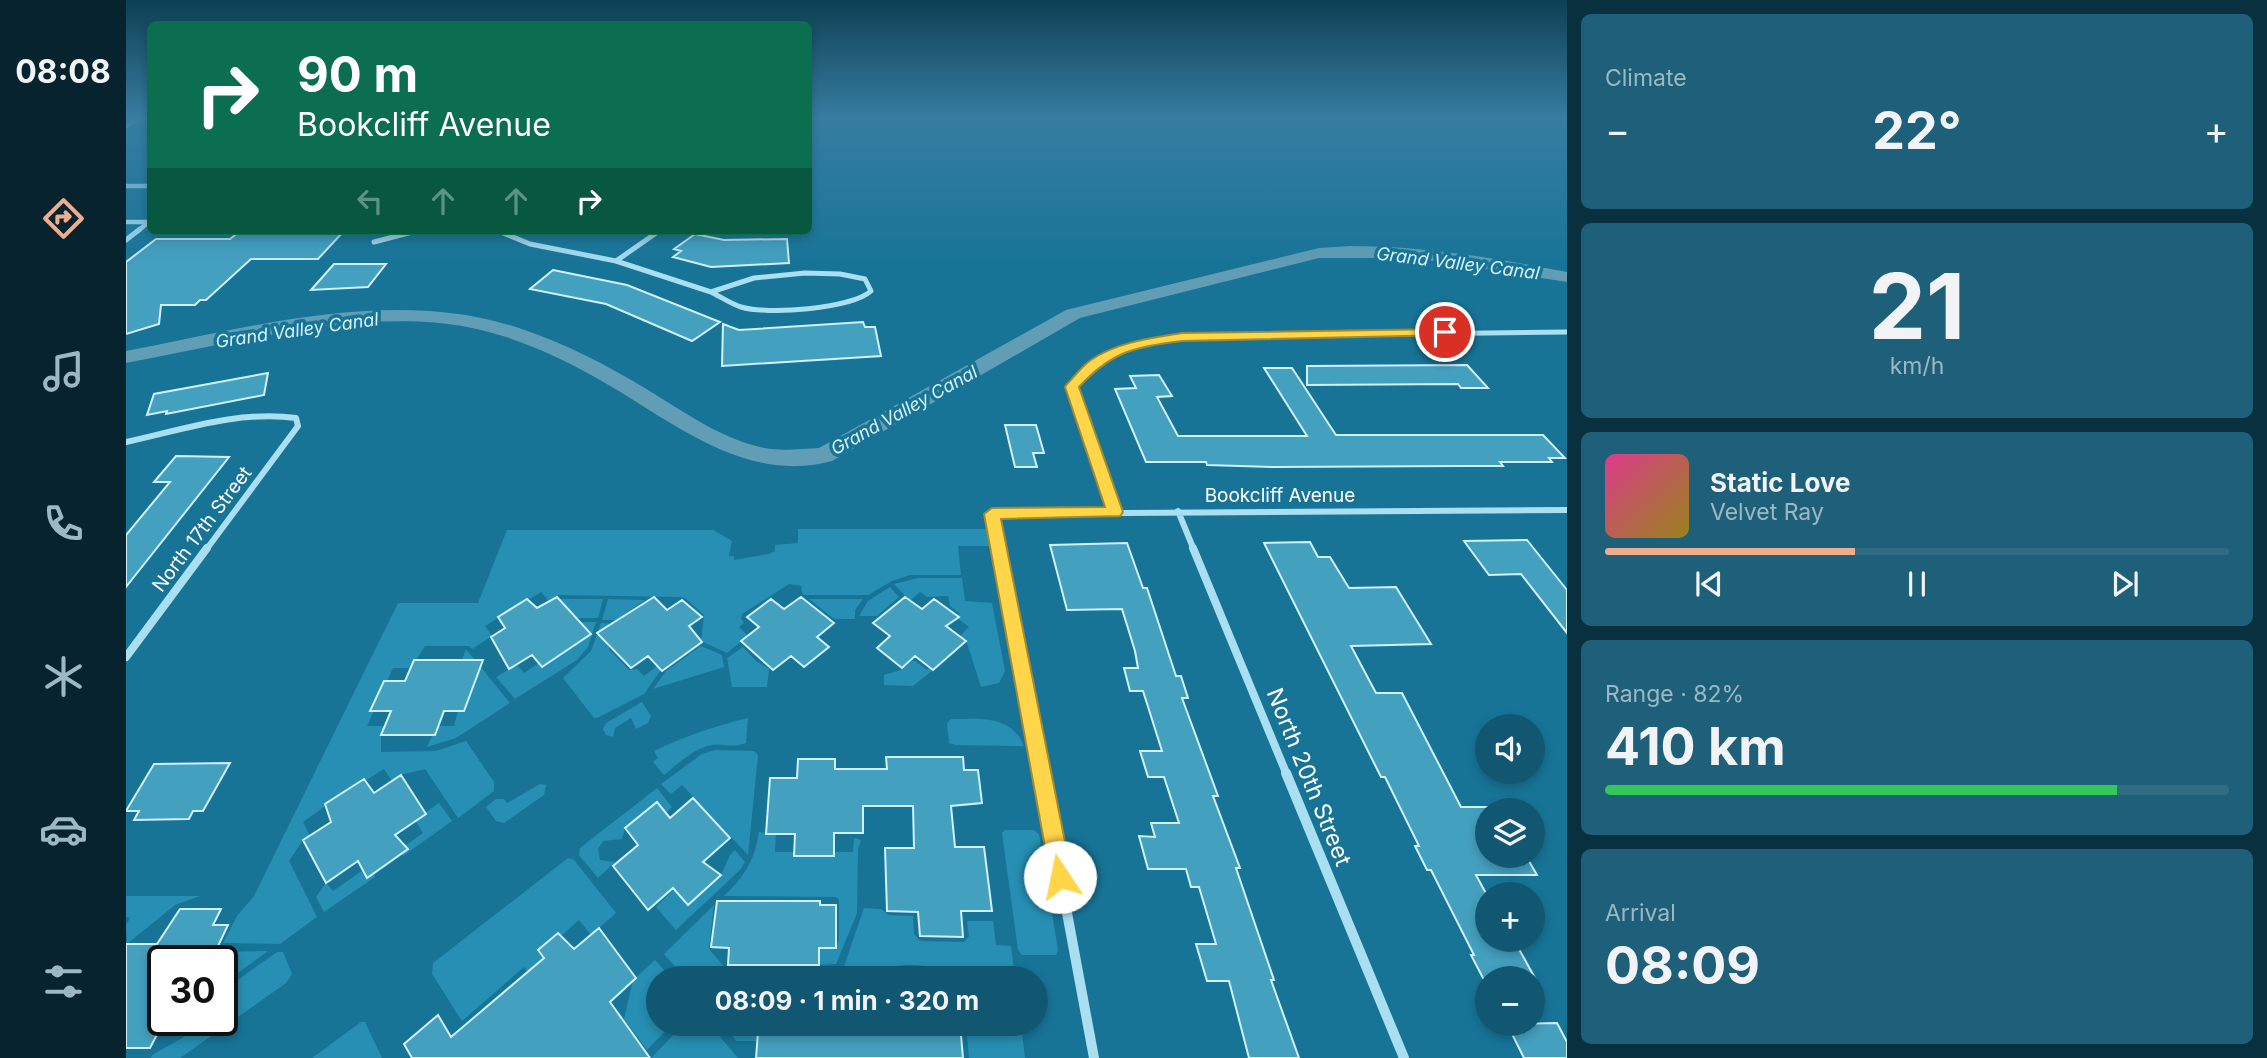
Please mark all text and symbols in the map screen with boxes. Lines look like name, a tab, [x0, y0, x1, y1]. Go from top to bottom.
text: 90 m	[297, 45, 418, 104]
icon: right	[182, 49, 273, 140]
text: 08:08	[15, 52, 111, 91]
text: Climate	[1605, 64, 1687, 92]
text: 22°	[1872, 99, 1962, 162]
text: Bookcliff Avenue	[297, 105, 551, 144]
text: −	[1605, 107, 1630, 153]
text: +	[2204, 107, 2229, 153]
icon: left	[351, 182, 389, 220]
icon: ahead	[424, 182, 462, 220]
icon: ahead	[497, 182, 535, 220]
icon: right	[570, 182, 608, 220]
icon: directions	[39, 194, 88, 243]
water label: Grand Valley Canal	[1375, 243, 1541, 284]
text: 21	[1869, 251, 1965, 361]
pin	[1415, 302, 1475, 362]
water label: Grand Valley Canal	[214, 308, 380, 352]
icon: arrive	[1426, 313, 1464, 351]
icon: music	[39, 347, 88, 396]
text: km/h	[1890, 352, 1944, 380]
water label: Grand Valley Canal	[827, 361, 982, 459]
street label: North 17th Street	[147, 462, 257, 596]
text: Static Love	[1710, 467, 1851, 498]
street label: Bookcliff Avenue	[1205, 484, 1355, 507]
text: Velvet Ray	[1710, 498, 1824, 526]
icon: phone	[39, 499, 88, 548]
icon: previous	[1690, 565, 1728, 603]
icon: pause	[1898, 565, 1936, 603]
icon: next	[2106, 565, 2144, 603]
icon: climate	[39, 652, 88, 701]
text: Range · 82%	[1605, 680, 1744, 708]
street label: North 20th Street	[1261, 684, 1358, 870]
map controls	[1475, 714, 1545, 1036]
button: sound	[1475, 714, 1545, 784]
text: 410 km	[1605, 715, 1786, 778]
button: layers	[1475, 798, 1545, 868]
icon: car	[39, 805, 88, 854]
position arrow	[1023, 840, 1097, 914]
button: +	[1475, 882, 1545, 952]
text: Arrival	[1605, 899, 1676, 927]
text: 08:09	[1605, 934, 1760, 997]
speed limit sign: 30	[147, 945, 238, 1036]
icon: filters	[39, 957, 88, 1006]
button: −	[1475, 966, 1545, 1036]
text: 08:09 · 1 min · 320 m	[715, 985, 979, 1016]

